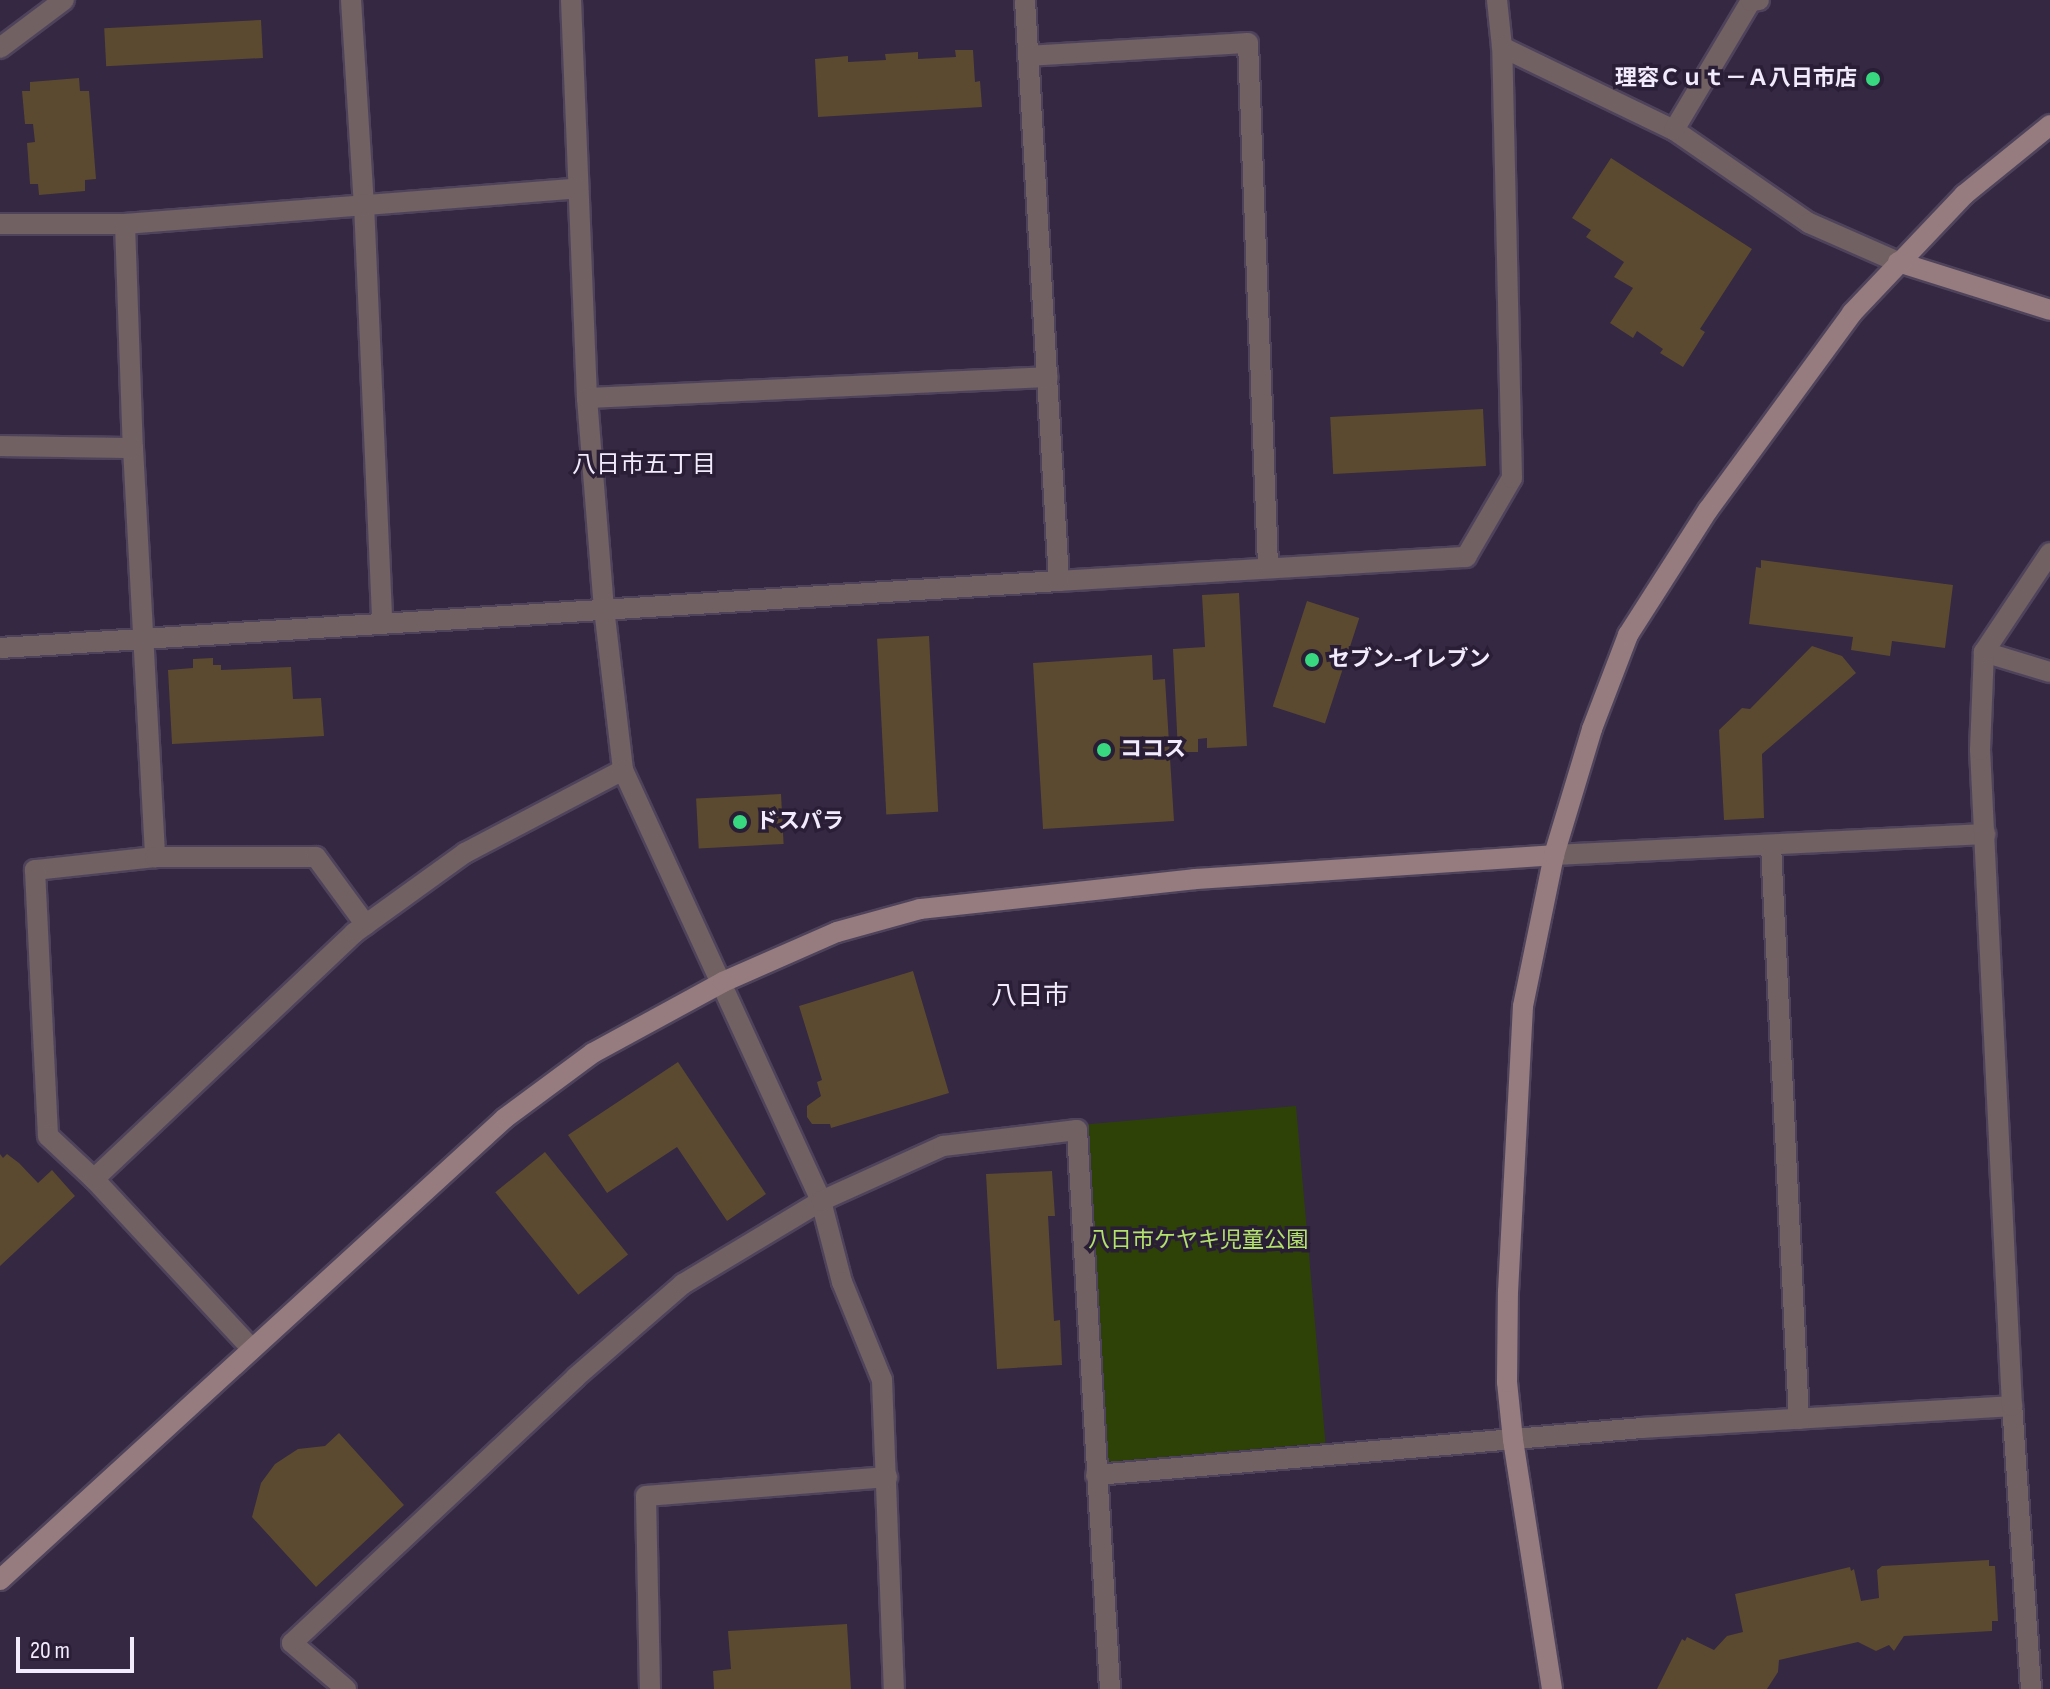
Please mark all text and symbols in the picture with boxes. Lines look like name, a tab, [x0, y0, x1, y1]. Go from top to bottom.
place label: 理容Ｃｕｔ－Ａ八日市店	[1615, 66, 1857, 92]
marker: 理容Ｃｕｔ－Ａ八日市店	[1864, 70, 1882, 88]
district label: 八日市五丁目	[572, 451, 716, 479]
place label: セブン-イレブン	[1328, 647, 1490, 673]
marker: セブン-イレブン	[1303, 651, 1321, 669]
place label: ココス	[1120, 737, 1186, 763]
marker: ココス	[1095, 741, 1113, 759]
place label: ドスパラ	[756, 809, 844, 835]
marker: ドスパラ	[731, 813, 749, 831]
district label: 八日市	[991, 981, 1069, 1013]
park label: 八日市ケヤキ児童公園	[1088, 1228, 1308, 1254]
scale bar	[20, 1621, 138, 1671]
text: 20 m	[30, 1636, 70, 1665]

